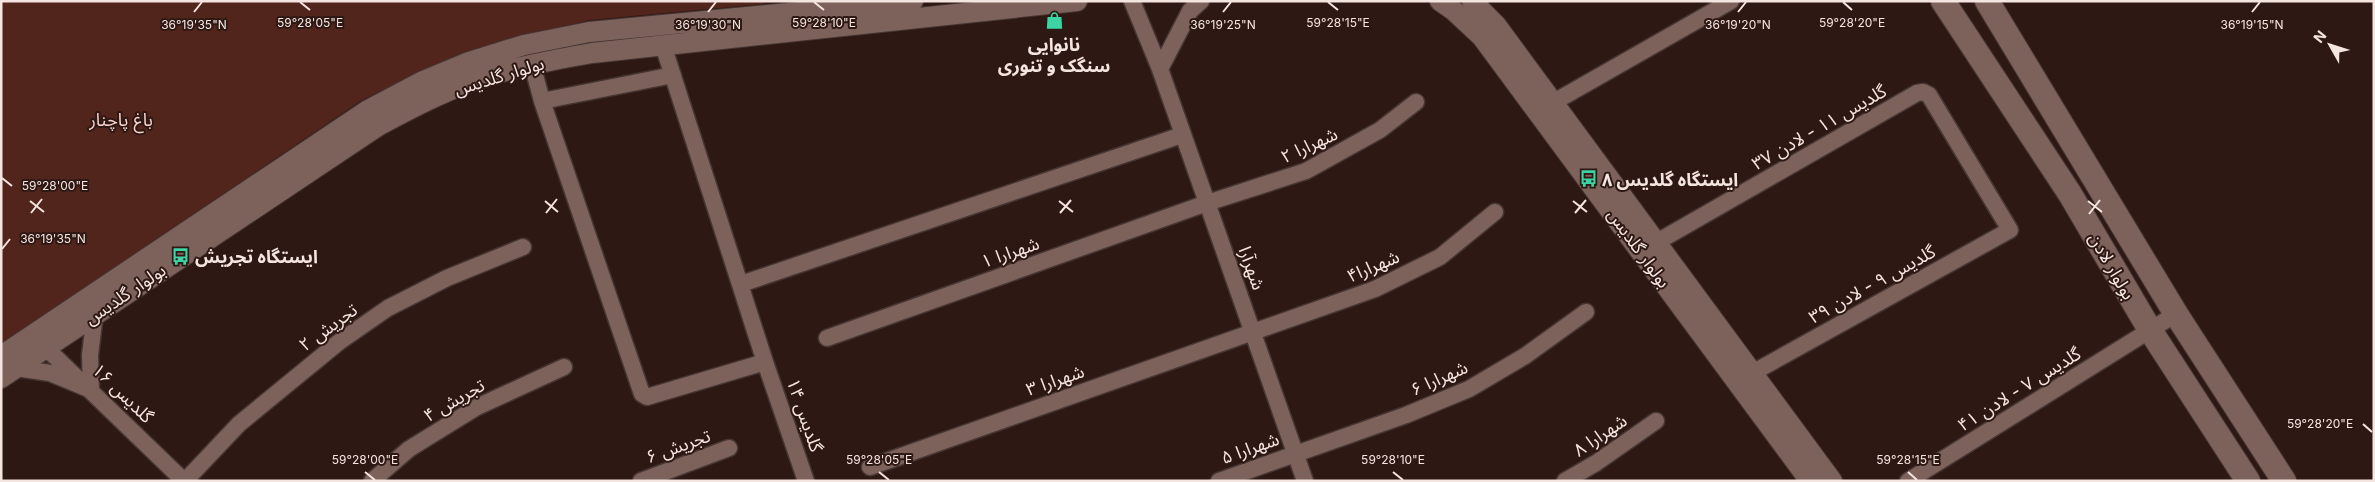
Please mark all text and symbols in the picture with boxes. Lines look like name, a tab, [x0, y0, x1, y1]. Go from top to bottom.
shop icon: نانوایی سنگک و تنوری	[1044, 11, 1064, 31]
text: 59°28'05"E	[277, 15, 343, 30]
text: 59°28'10"E	[792, 15, 856, 30]
text: 59°28'15"E	[1306, 15, 1370, 30]
text: 59°28'20"E	[1819, 15, 1885, 30]
text: 36°19'35"N	[161, 17, 227, 32]
text: 36°19'30"N	[675, 17, 741, 32]
text: 36°19'25"N	[1190, 17, 1256, 32]
text: 36°19'20"N	[1705, 17, 1771, 32]
text: 36°19'15"N	[2220, 17, 2284, 32]
north arrow	[2305, 20, 2355, 70]
text: N	[2310, 27, 2329, 46]
place label: نانوایی سنگک و تنوری	[998, 34, 1110, 77]
street label: بولوار گلدیس	[451, 52, 547, 101]
street label: گلدیس ۱۱ - لادن ۳۷	[1748, 80, 1891, 175]
park label: باغ پاچنار	[88, 109, 153, 134]
street label: شهرارا ۲	[1277, 123, 1341, 168]
bus stop icon: ایستگاه گلدیس ۸	[1578, 169, 1598, 189]
place label: ایستگاه گلدیس ۸	[1602, 169, 1738, 190]
text: 59°28'00"E	[22, 178, 88, 193]
street label: بولوار گلدیس	[1602, 204, 1675, 292]
street label: بولوار لادن	[2084, 229, 2140, 304]
text: 36°19'35"N	[20, 231, 86, 246]
street label: شهرارا ۱	[978, 232, 1042, 273]
street label: گلدیس ۹ - لادن ۳۹	[1805, 240, 1940, 328]
street label: شهرآرا	[1234, 243, 1269, 293]
bus stop icon: ایستگاه تجریش	[171, 246, 191, 266]
place label: ایستگاه تجریش	[195, 246, 318, 268]
street label: شهرارا۴	[1344, 246, 1403, 287]
street label: بولوار گلدیس	[81, 259, 170, 330]
street label: تجریش ۲	[295, 299, 362, 356]
street label: گلدیس ۷ - لادن ۴۱	[1953, 342, 2086, 436]
street label: شهرارا ۶	[1407, 356, 1471, 401]
street label: گلدیس ۱۶	[88, 359, 158, 428]
street label: شهرارا ۳	[1023, 360, 1087, 401]
street label: تجریش ۴	[420, 374, 489, 427]
street label: گلدیس ۱۴	[782, 376, 828, 455]
street label: شهرارا ۸	[1569, 410, 1631, 461]
text: 59°28'20"E	[2287, 416, 2353, 431]
street label: تجریش ۶	[643, 425, 713, 468]
street label: شهرارا ۵	[1218, 428, 1282, 469]
text: 59°28'00"E	[332, 452, 398, 467]
text: 59°28'05"E	[846, 452, 912, 467]
text: 59°28'10"E	[1361, 452, 1425, 467]
text: 59°28'15"E	[1876, 452, 1940, 467]

